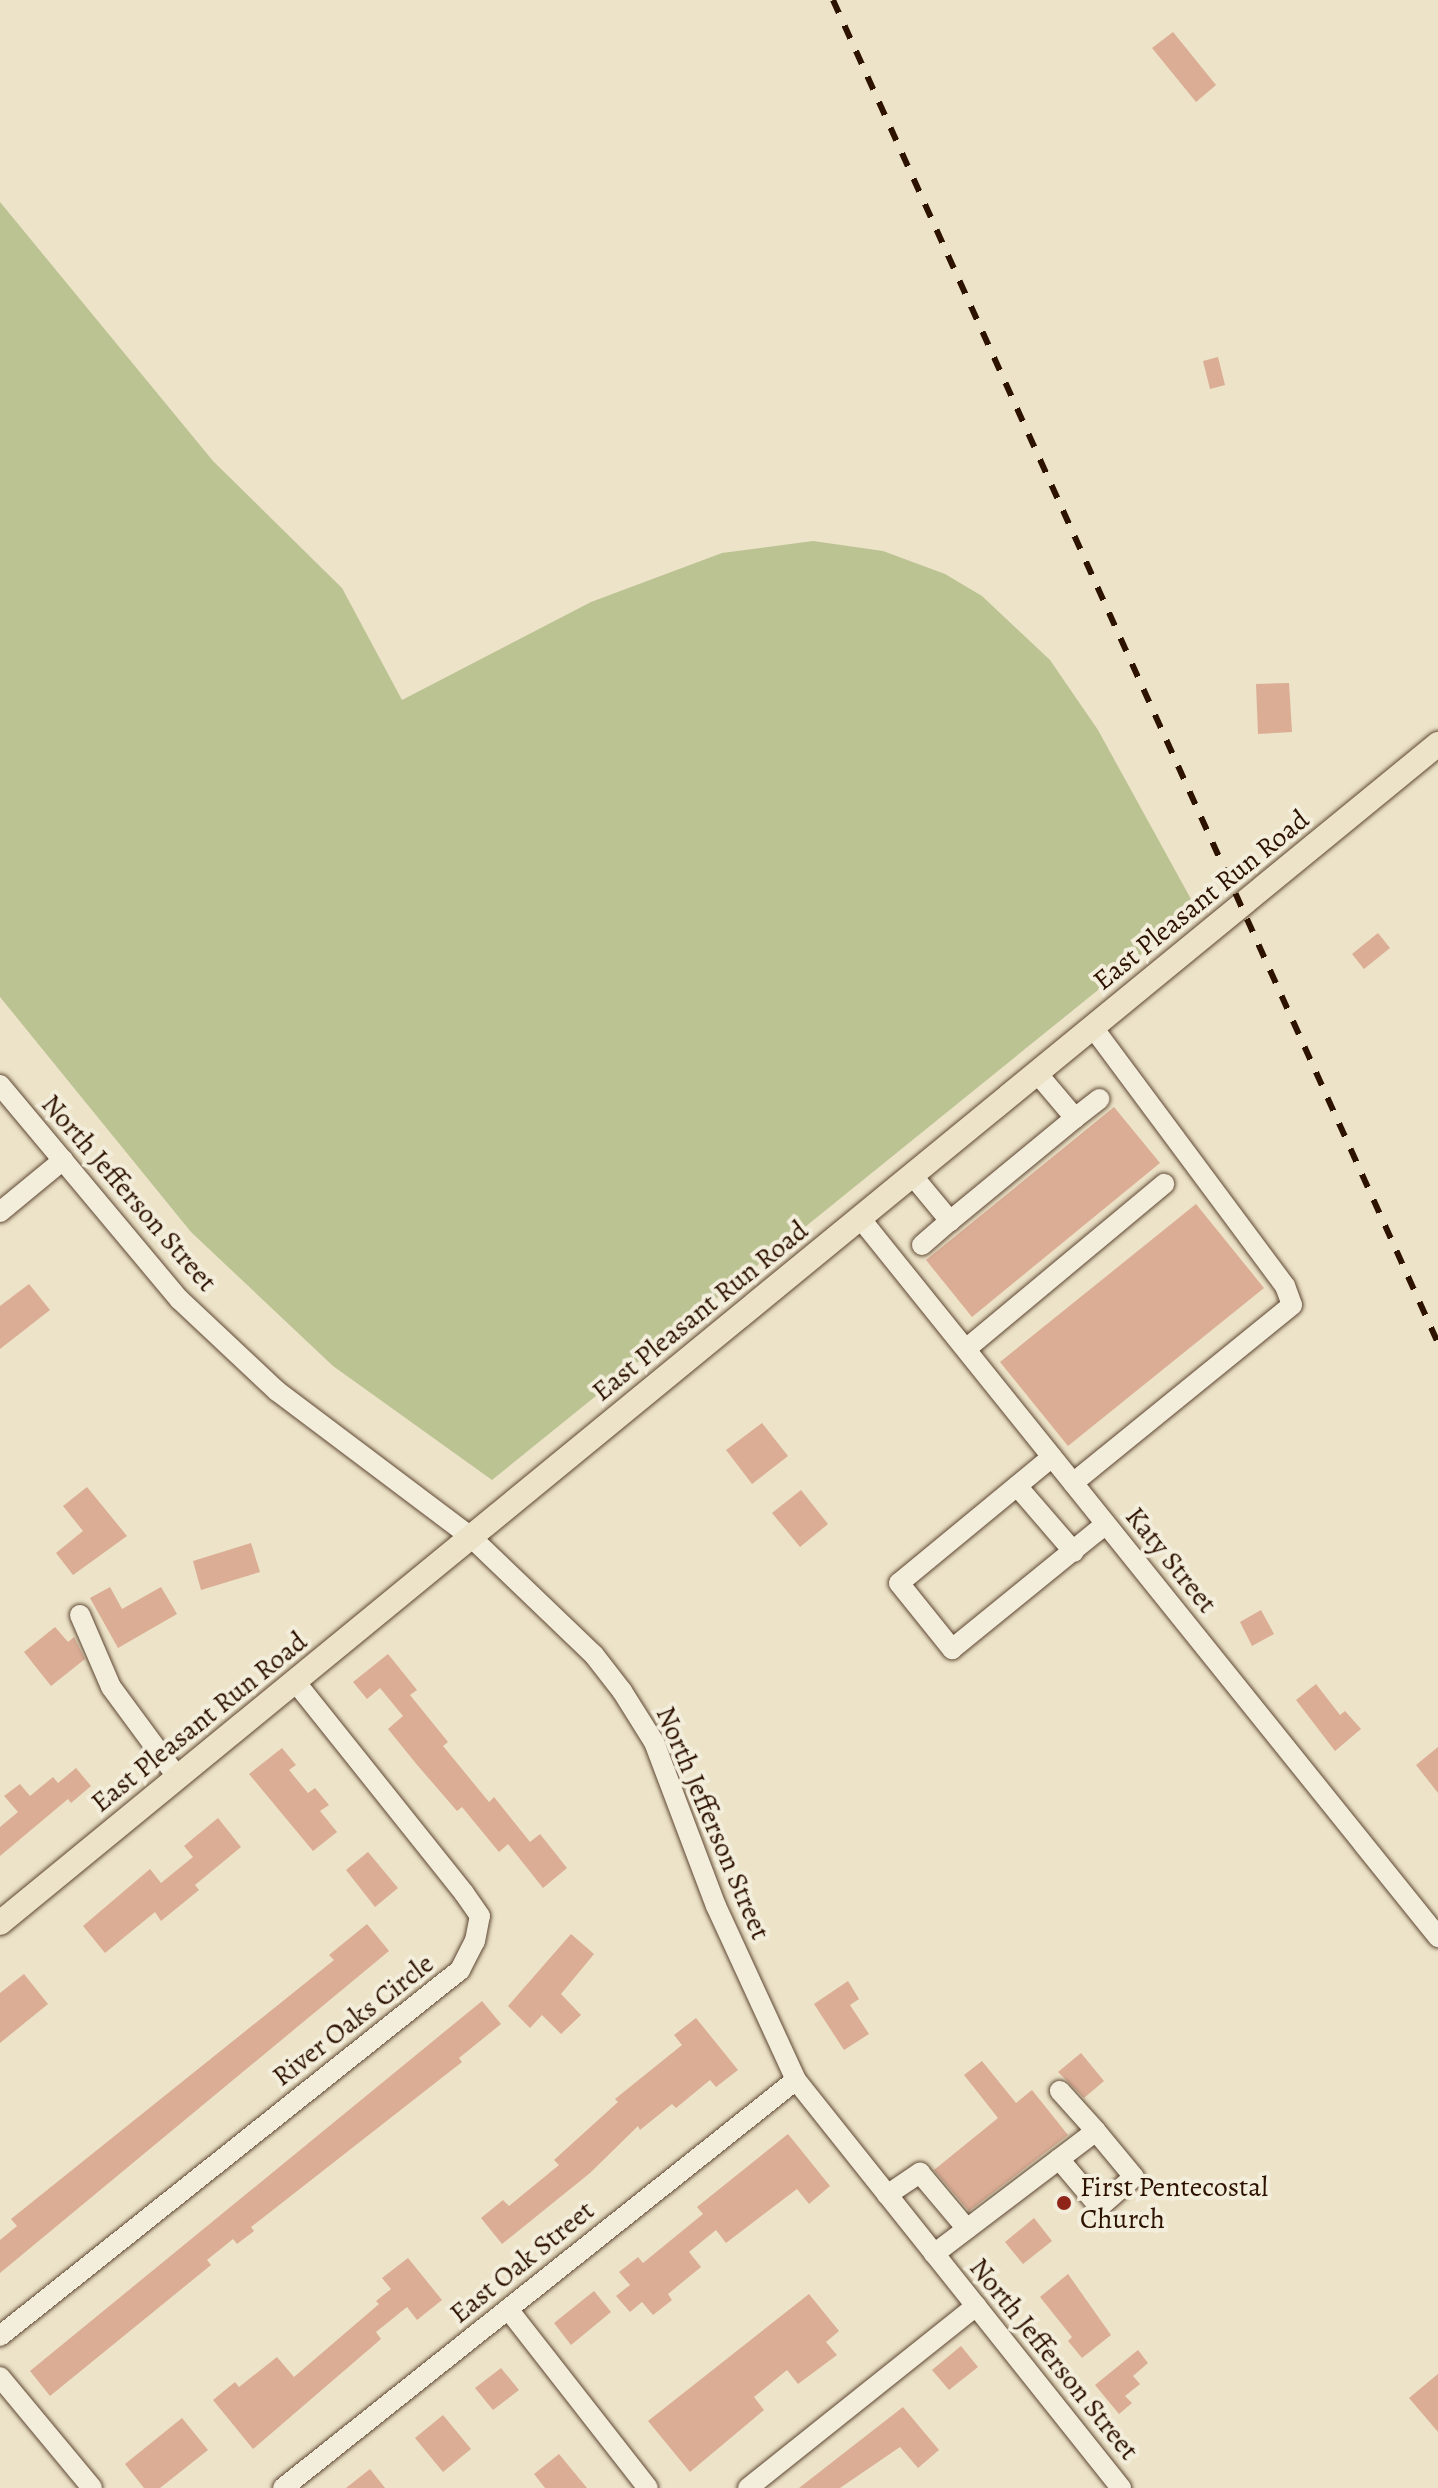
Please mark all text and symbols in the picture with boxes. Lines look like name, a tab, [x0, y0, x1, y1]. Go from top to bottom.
street label: East Pleasant Run Road	[1086, 803, 1316, 997]
street label: North Jefferson Street	[34, 1088, 224, 1298]
street label: East Pleasant Run Road	[585, 1214, 815, 1408]
street label: Katy Street	[1118, 1500, 1224, 1620]
street label: East Pleasant Run Road	[84, 1625, 314, 1819]
street label: North Jefferson Street	[649, 1701, 777, 1945]
street label: River Oaks Circle	[266, 1947, 440, 2093]
place label: First Pentecostal Church	[1080, 2170, 1268, 2236]
street label: East Oak Street	[443, 2194, 601, 2330]
marker: First Pentecostal Church	[1055, 2194, 1073, 2212]
street label: North Jefferson Street	[962, 2251, 1146, 2467]

